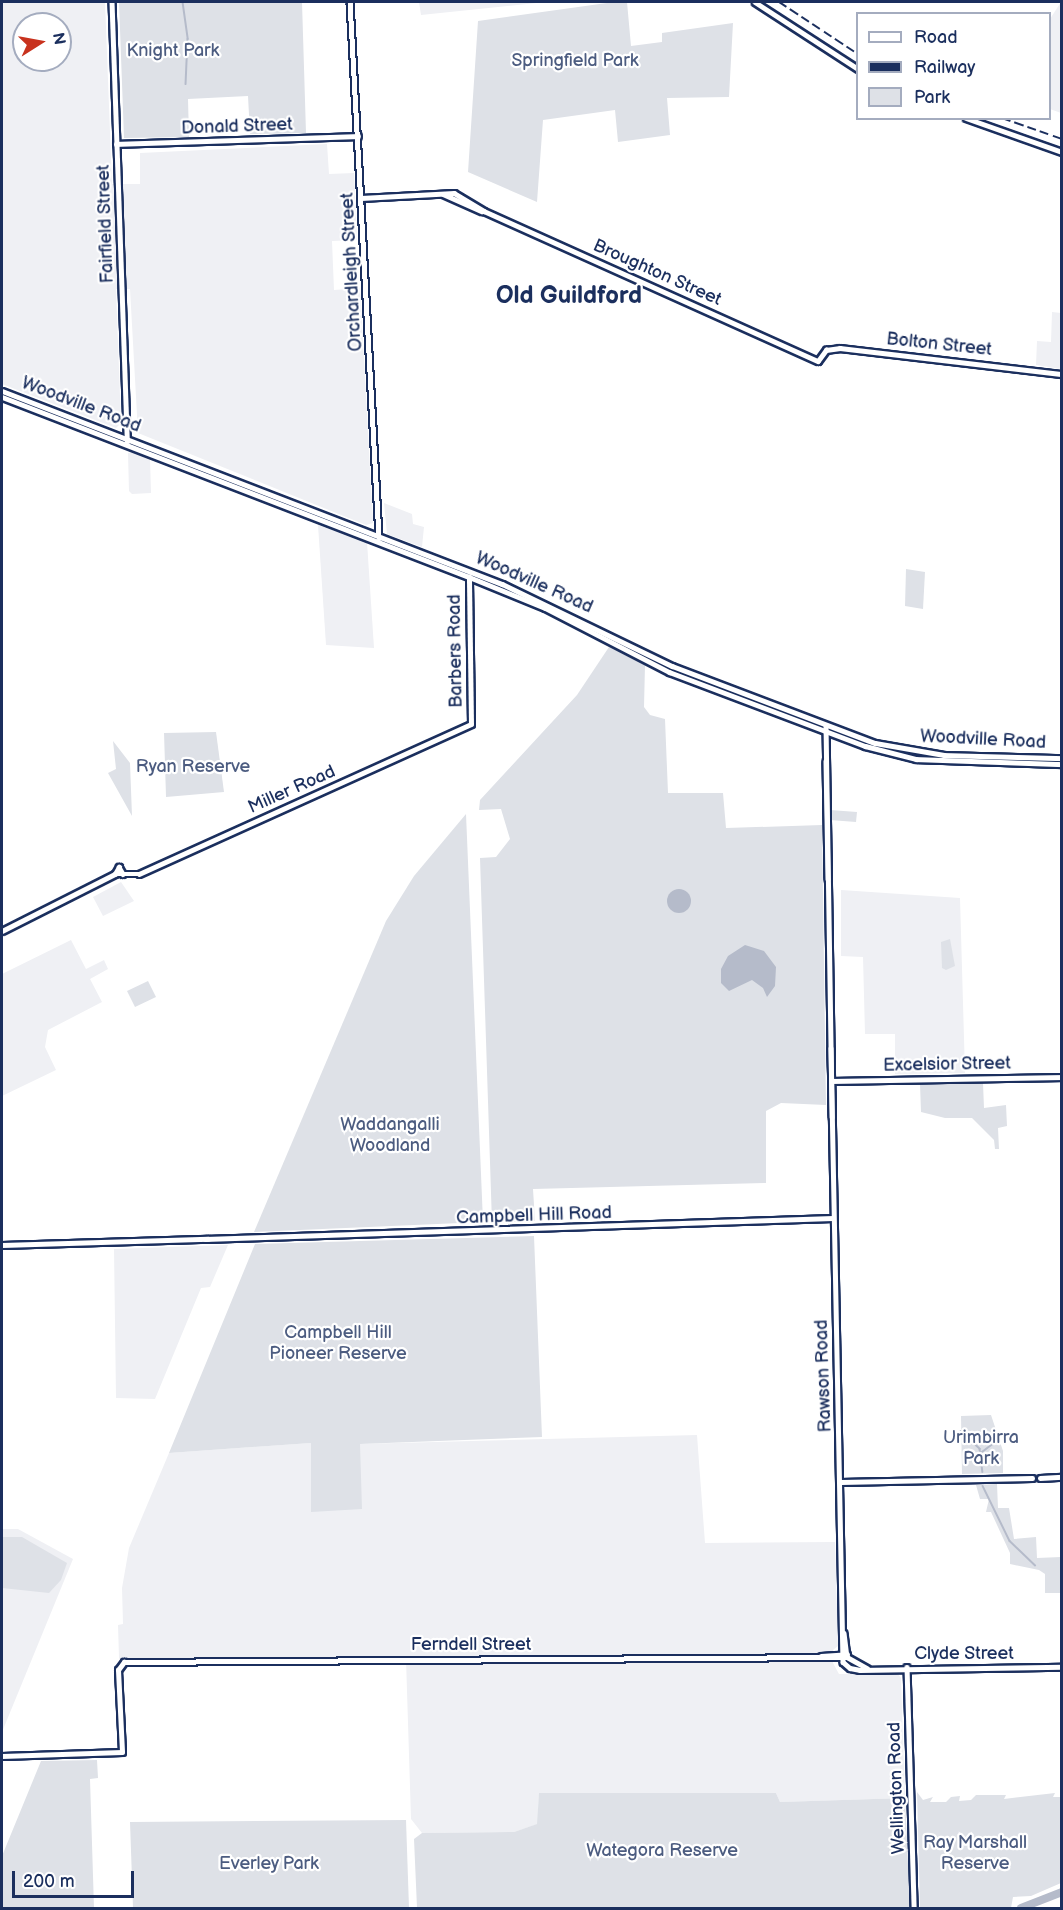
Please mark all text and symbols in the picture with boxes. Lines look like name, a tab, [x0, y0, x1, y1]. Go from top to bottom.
north arrow	[12, 12, 72, 72]
legend	[856, 12, 1051, 120]
text: Road	[914, 27, 958, 48]
text: N	[48, 31, 69, 47]
park label: Knight Park	[127, 40, 219, 62]
park label: Springfield Park	[511, 50, 639, 72]
text: Railway	[914, 57, 976, 78]
text: Park	[914, 87, 950, 108]
street label: Donald Street	[181, 114, 293, 140]
street label: Fairfield Street	[93, 164, 119, 284]
street label: Orchardleigh Street	[337, 192, 367, 352]
street label: Broughton Street	[589, 235, 725, 311]
district label: Old Guildford	[496, 282, 642, 310]
street label: Bolton Street	[885, 329, 993, 361]
street label: Woodville Road	[18, 372, 144, 438]
street label: Woodville Road	[472, 548, 596, 618]
street label: Barbers Road	[444, 594, 468, 708]
street label: Woodville Road	[920, 726, 1046, 754]
park label: Ryan Reserve	[136, 756, 250, 778]
street label: Miller Road	[245, 761, 339, 819]
street label: Excelsior Street	[883, 1053, 1011, 1077]
park label: Waddangalli Woodland	[340, 1115, 440, 1158]
street label: Campbell Hill Road	[456, 1202, 612, 1230]
street label: Rawson Road	[811, 1319, 837, 1433]
park label: Campbell Hill Pioneer Reserve	[269, 1323, 407, 1366]
park label: Urimbirra Park	[943, 1428, 1019, 1470]
street label: Ferndell Street	[411, 1634, 531, 1656]
street label: Clyde Street	[914, 1643, 1014, 1665]
street label: Wellington Road	[884, 1721, 910, 1855]
park label: Ray Marshall Reserve	[922, 1833, 1028, 1876]
park label: Wategora Reserve	[586, 1840, 738, 1862]
park label: Everley Park	[219, 1853, 319, 1875]
scale bar	[15, 1859, 136, 1897]
text: 200 m	[23, 1871, 75, 1892]

